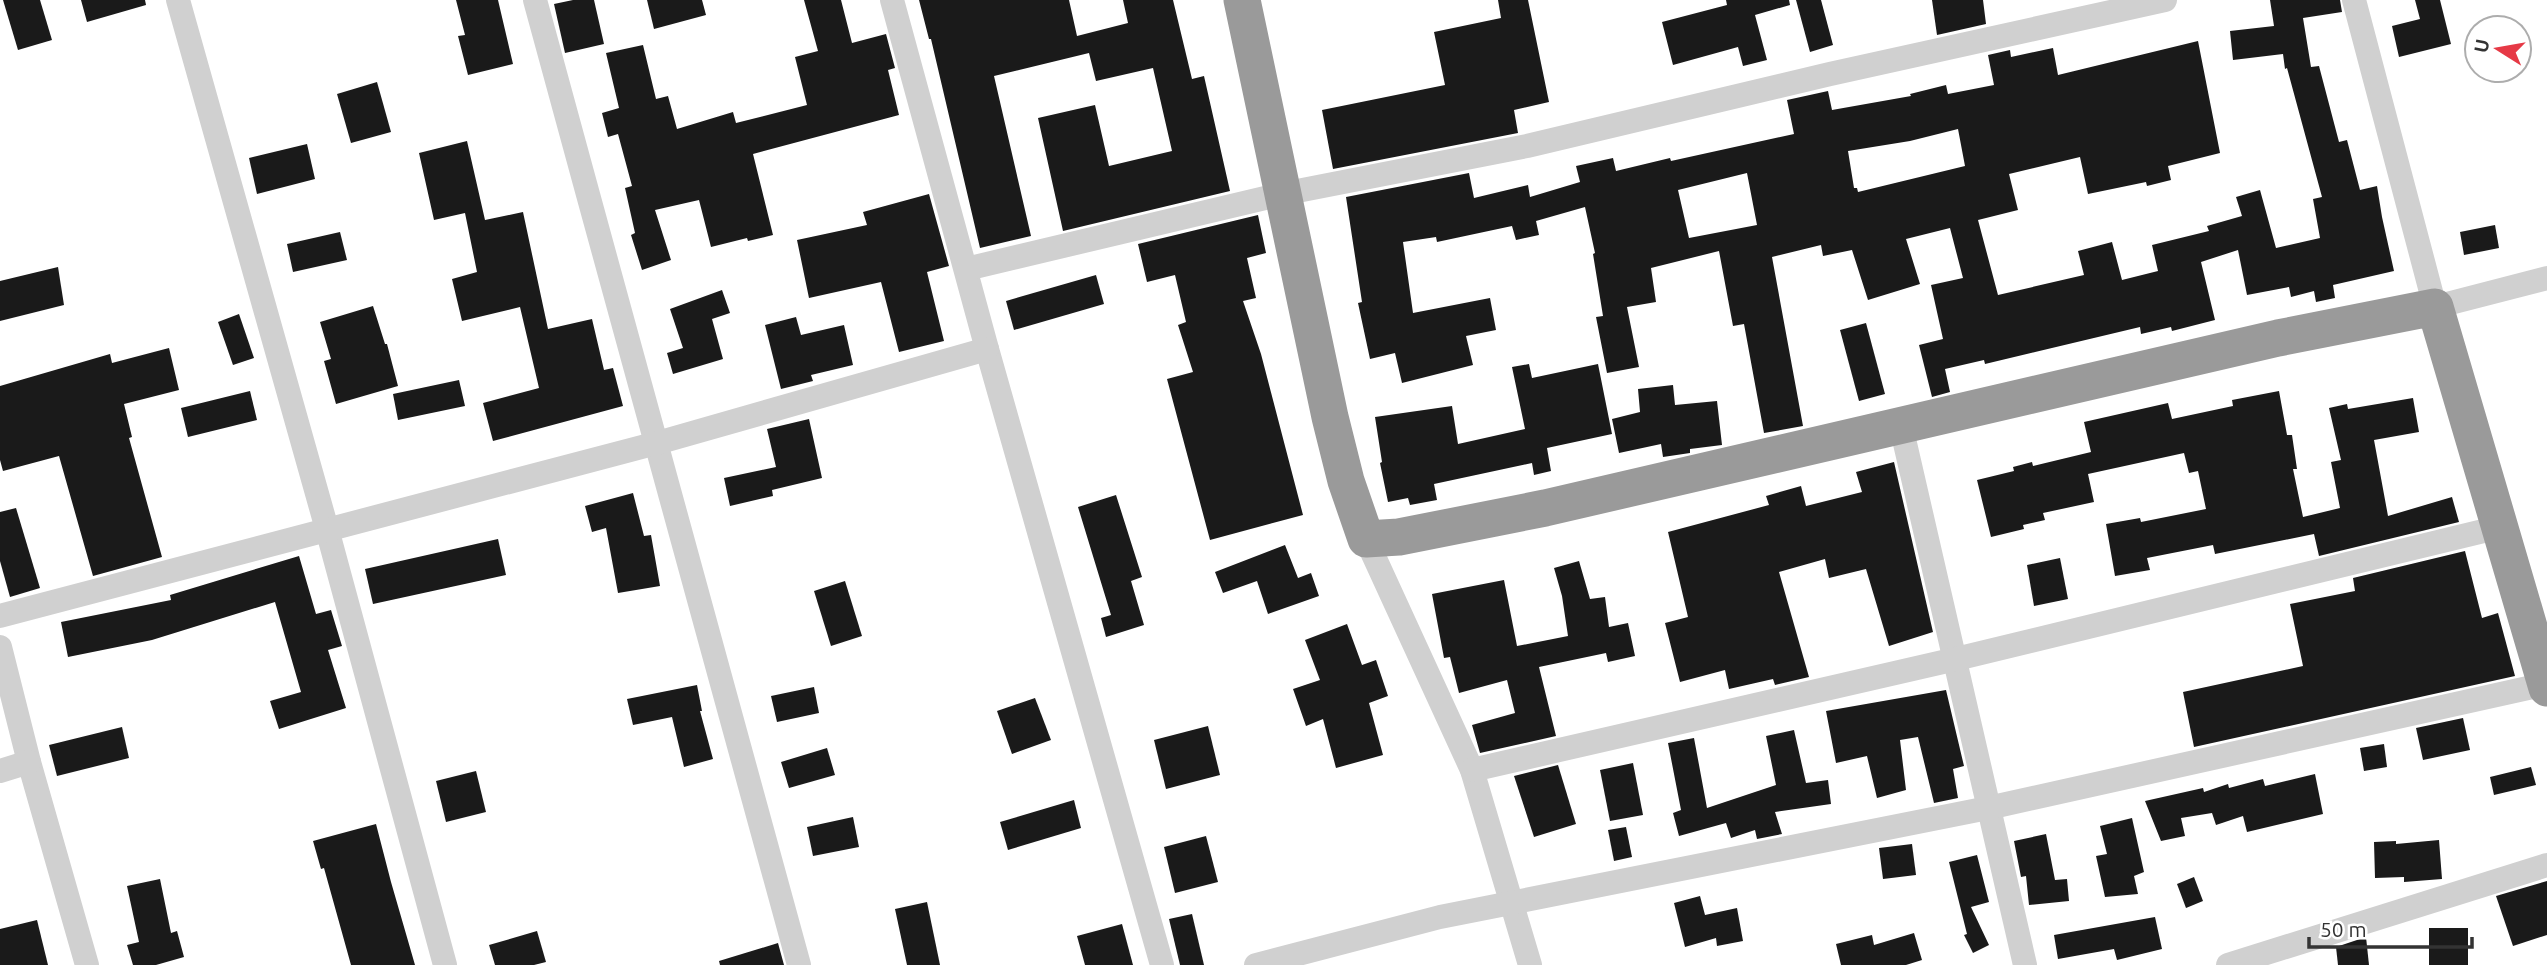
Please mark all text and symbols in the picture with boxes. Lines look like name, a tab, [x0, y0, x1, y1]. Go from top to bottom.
north arrow	[2463, 14, 2533, 84]
text: U	[2469, 37, 2493, 54]
scale bar	[2309, 906, 2472, 950]
text: 50 m	[2320, 917, 2367, 941]

